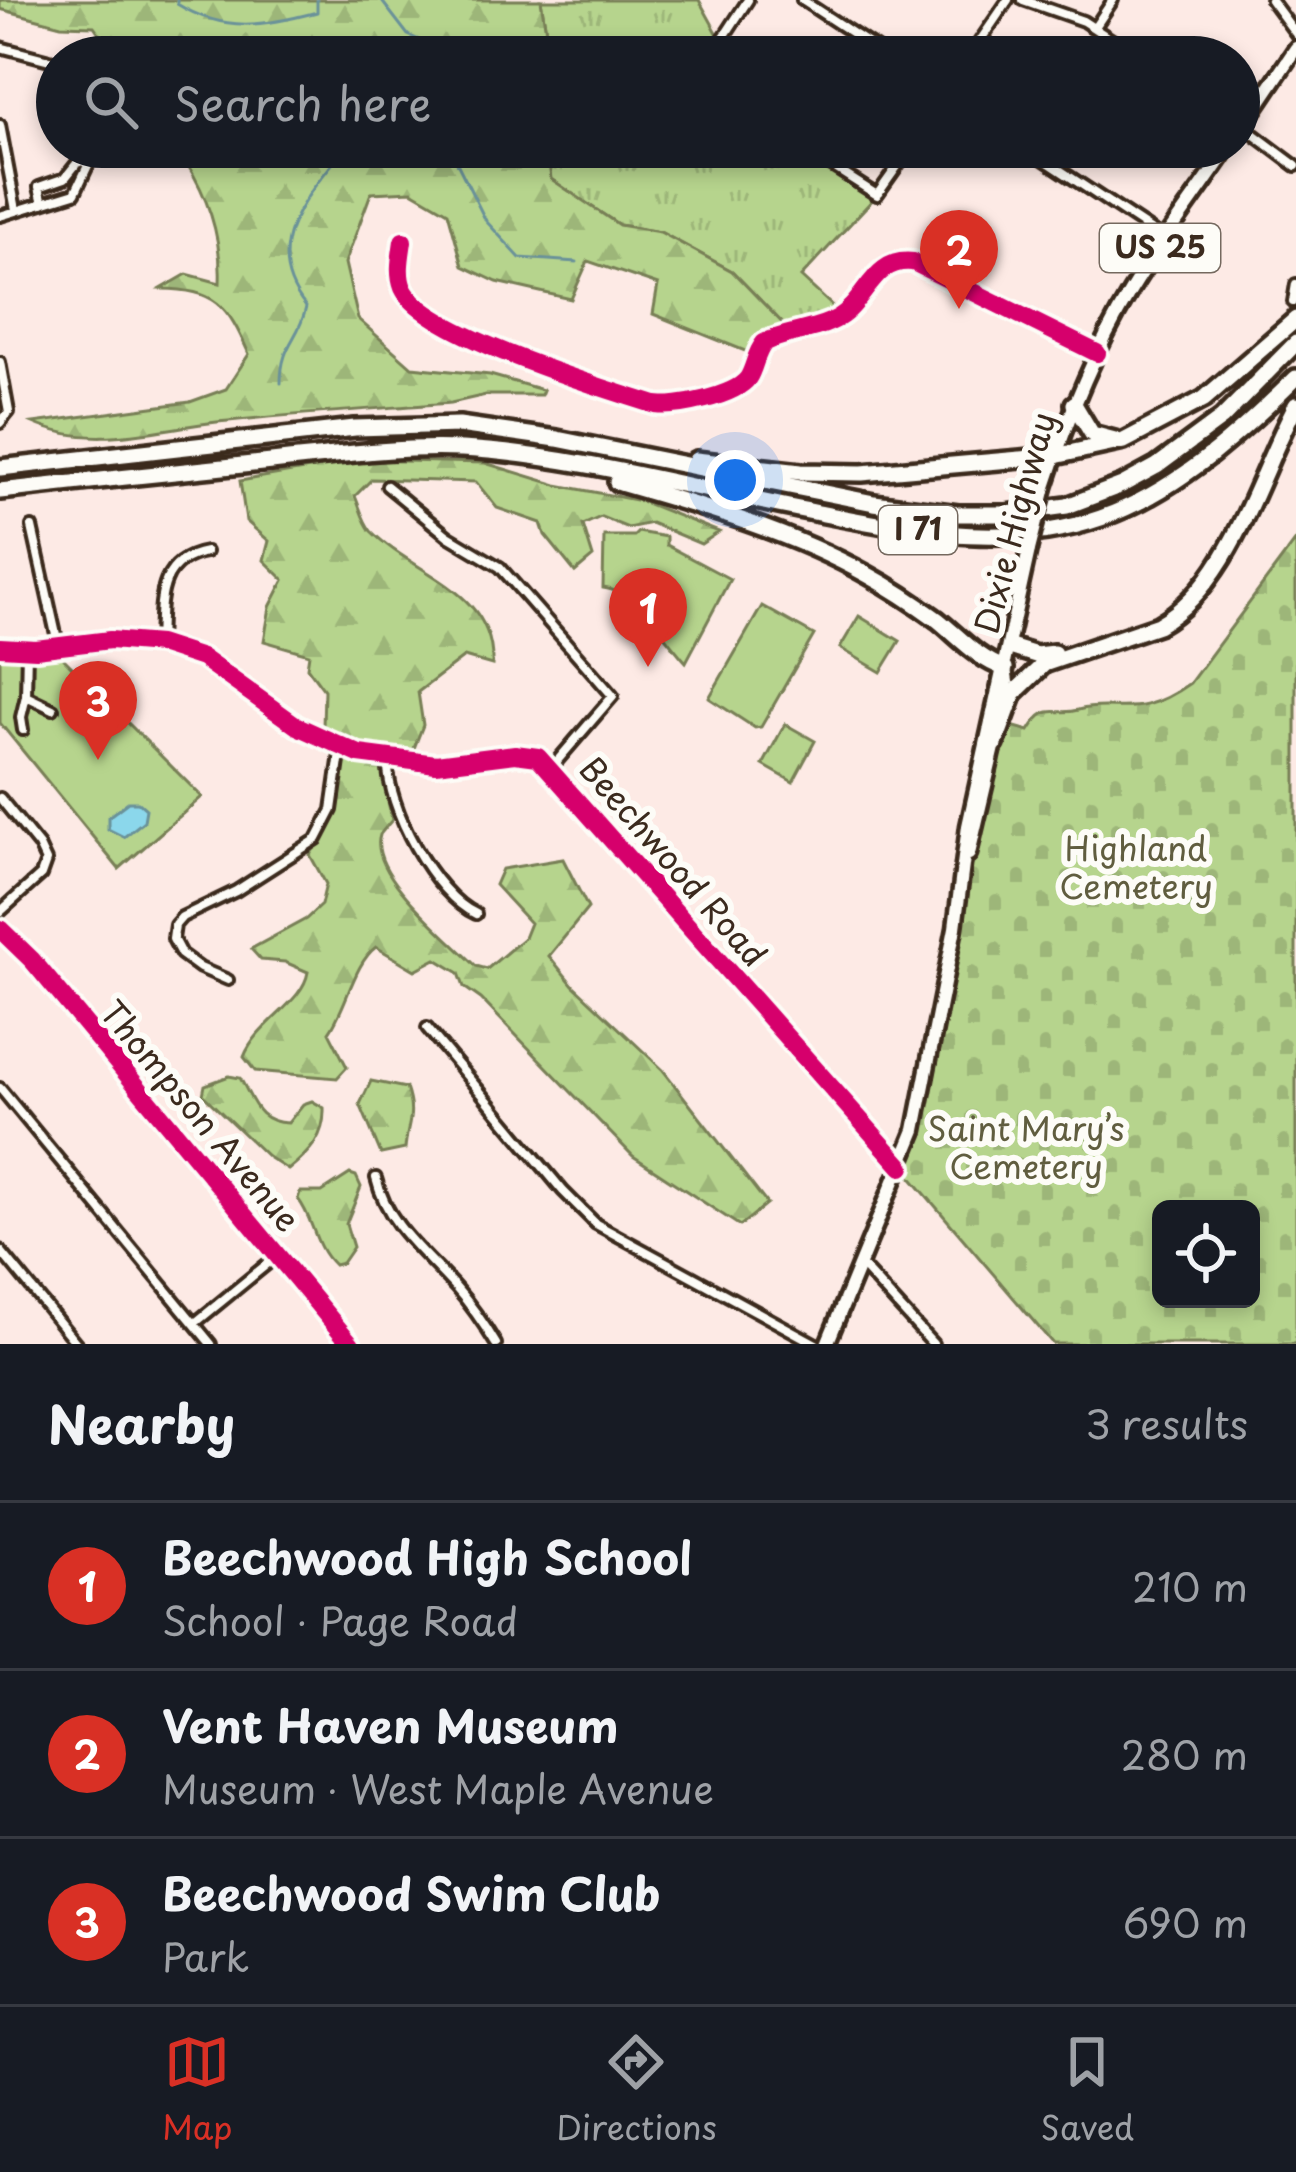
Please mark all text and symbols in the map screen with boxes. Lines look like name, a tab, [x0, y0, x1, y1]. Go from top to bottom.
search box	[36, 36, 1260, 168]
text: Search here	[174, 68, 431, 136]
icon: search	[78, 69, 144, 135]
pin: 2	[920, 210, 998, 309]
road number: US 25	[1100, 224, 1220, 272]
street label: Dixie Highway	[960, 406, 1067, 639]
your location	[705, 450, 765, 510]
road number: I 71	[879, 506, 957, 554]
pin: 1	[609, 568, 687, 667]
pin: 3	[59, 661, 137, 760]
street label: Beechwood Road	[569, 744, 780, 977]
park label: Highland Cemetery	[1059, 822, 1213, 910]
street label: Thompson Avenue	[90, 988, 314, 1241]
park label: Saint Mary’s Cemetery	[927, 1102, 1125, 1190]
map controls	[1152, 1200, 1260, 1308]
button: locate	[1152, 1200, 1260, 1308]
text: Nearby	[48, 1384, 235, 1461]
text: 3 results	[1085, 1393, 1248, 1452]
text: Beechwood High School	[162, 1522, 692, 1590]
text: 1	[78, 1556, 96, 1615]
text: 210 m	[1132, 1556, 1248, 1615]
text: School · Page Road	[162, 1590, 518, 1649]
text: Vent Haven Museum	[162, 1690, 619, 1758]
text: 2	[73, 1724, 101, 1783]
text: 280 m	[1121, 1724, 1248, 1783]
text: Museum · West Maple Avenue	[162, 1758, 714, 1817]
text: Beechwood Swim Club	[162, 1858, 660, 1926]
text: 3	[74, 1892, 100, 1951]
text: 690 m	[1123, 1892, 1248, 1951]
text: Park	[162, 1926, 249, 1985]
tab: Map	[162, 2029, 232, 2151]
tab: Directions	[556, 2029, 717, 2151]
tab: Saved	[1040, 2029, 1134, 2151]

